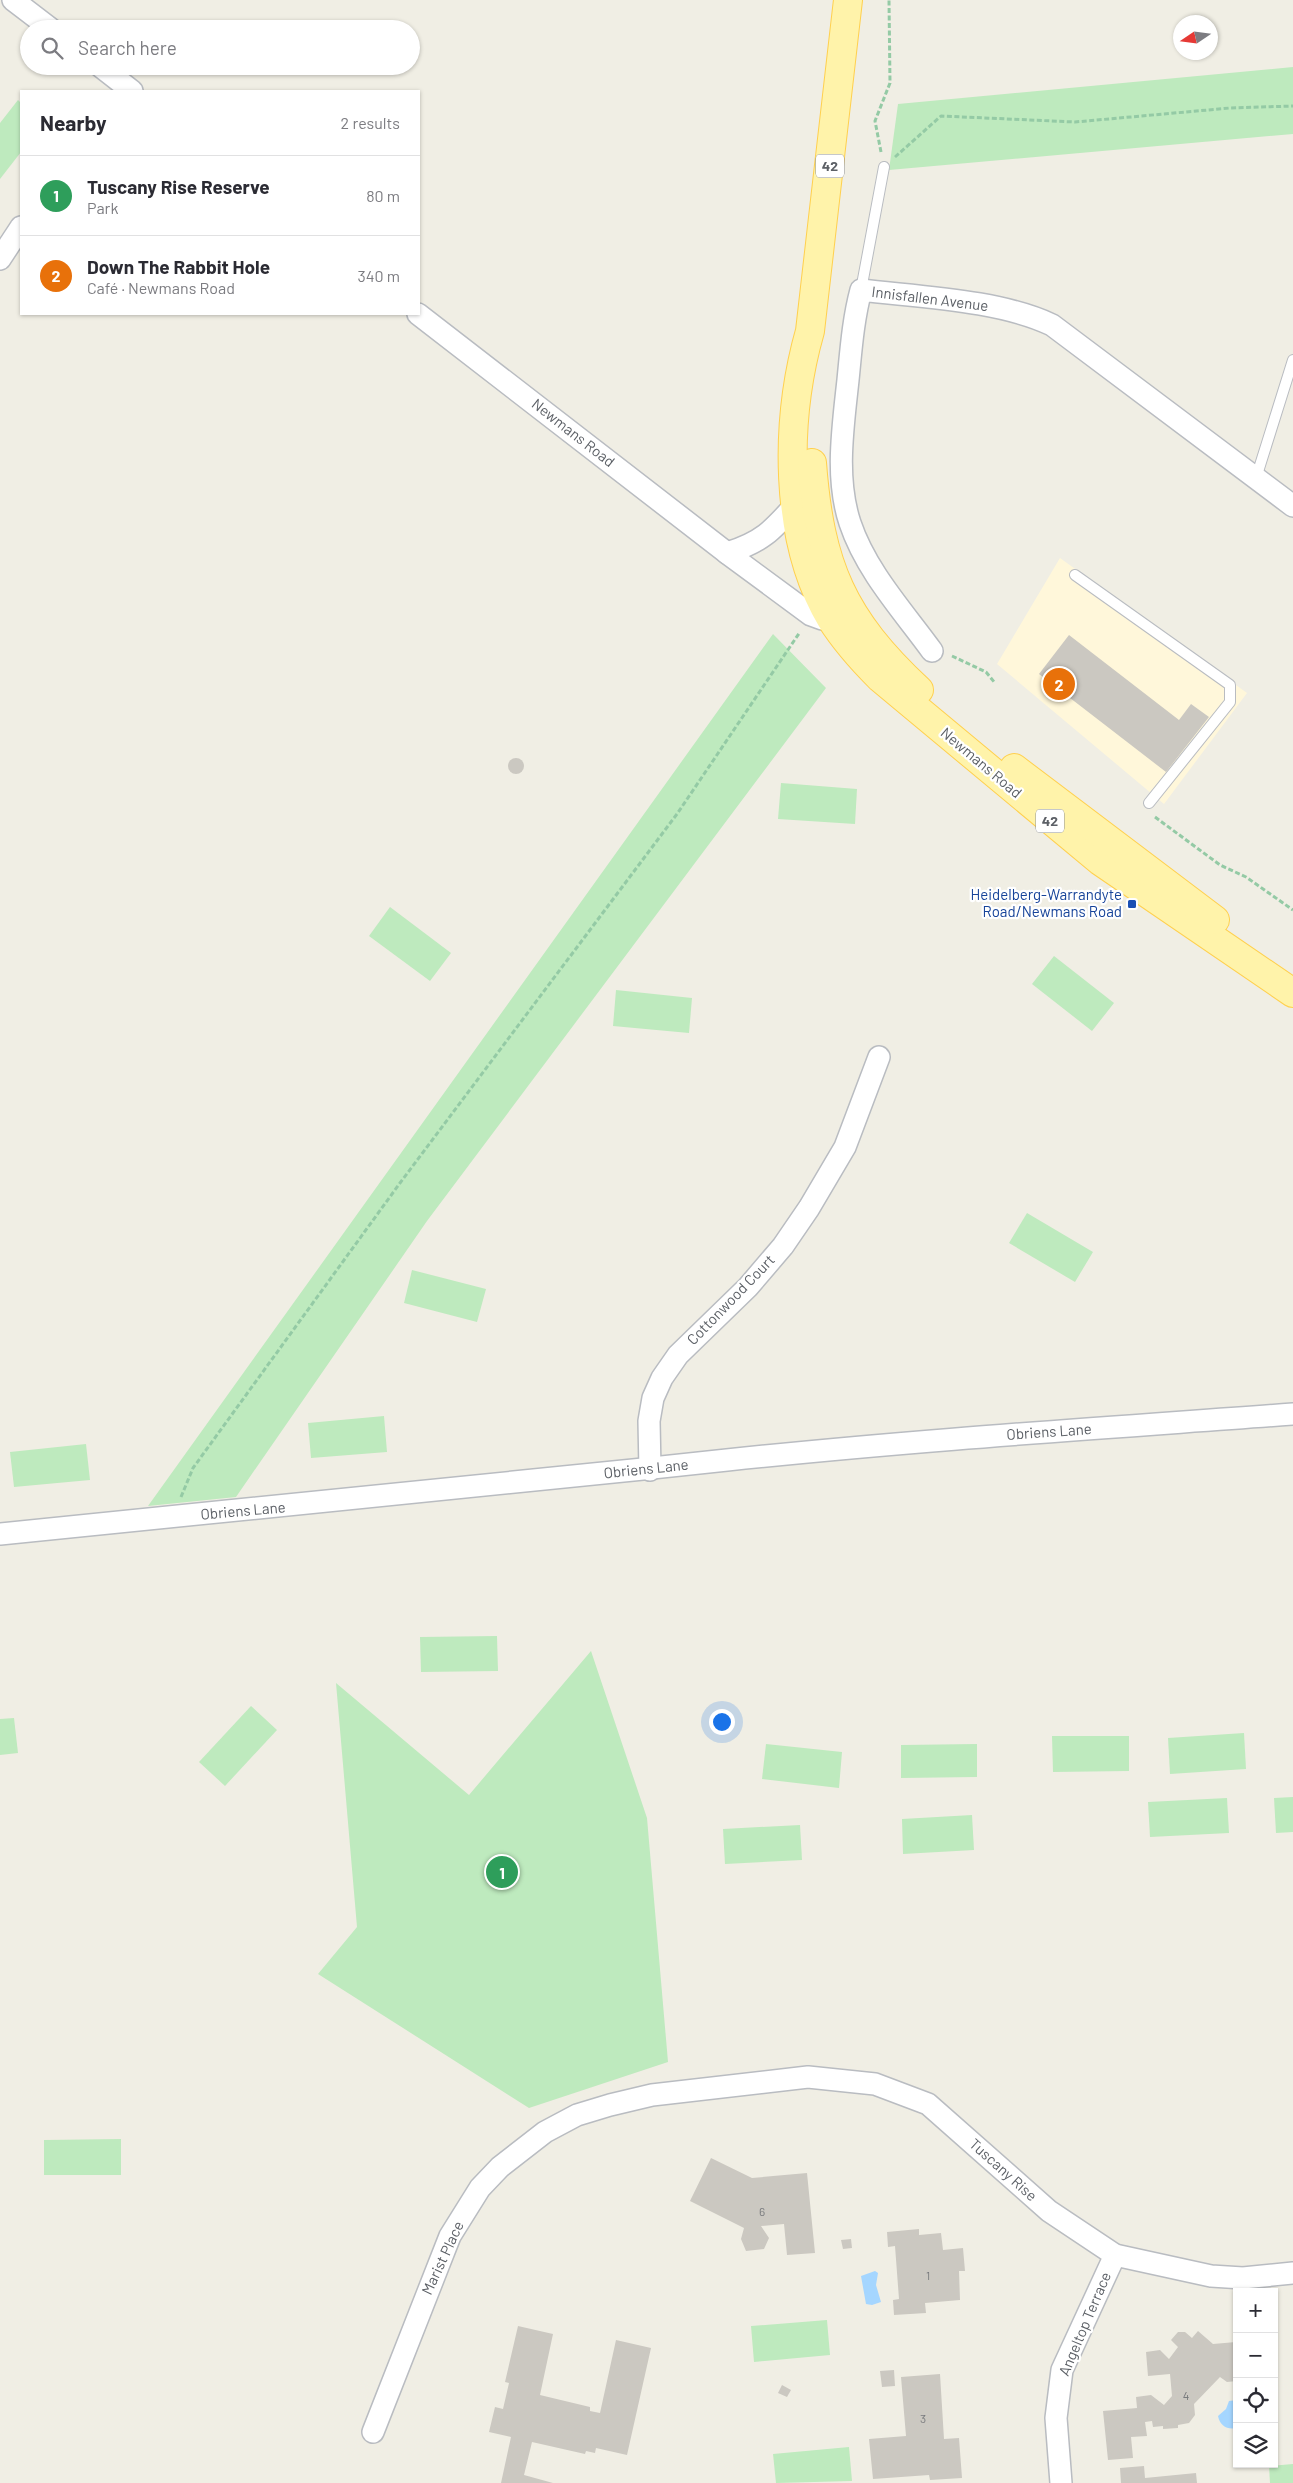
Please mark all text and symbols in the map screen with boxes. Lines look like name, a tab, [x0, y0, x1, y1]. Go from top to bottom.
north arrow	[1173, 15, 1218, 60]
search box	[20, 20, 420, 75]
icon: search	[38, 34, 66, 62]
text: Search here	[78, 36, 177, 59]
text: Nearby	[40, 110, 106, 135]
text: 2 results	[341, 113, 400, 132]
road number: 42	[816, 154, 844, 178]
text: Tuscany Rise Reserve	[87, 175, 270, 198]
text: 1	[53, 186, 59, 205]
text: 80 m	[366, 186, 400, 205]
text: Park	[87, 198, 118, 217]
text: Down The Rabbit Hole	[87, 255, 270, 278]
text: 2	[52, 266, 60, 285]
text: 340 m	[357, 266, 400, 285]
text: Café · Newmans Road	[87, 278, 235, 297]
street label: Innisfallen Avenue	[871, 282, 990, 314]
street label: Newmans Road	[529, 394, 619, 470]
pin: 2	[1043, 665, 1075, 703]
street label: Newmans Road	[937, 723, 1026, 801]
road number: 42	[1036, 809, 1064, 832]
place label: Heidelberg-Warrandyte Road/Newmans Road	[970, 885, 1122, 920]
marker: Heidelberg-Warrandyte Road/Newmans Road	[1126, 898, 1138, 910]
street label: Cottonwood Court	[683, 1250, 778, 1348]
street label: Obriens Lane	[1006, 1419, 1092, 1443]
street label: Obriens Lane	[603, 1455, 689, 1481]
street label: Obriens Lane	[200, 1497, 286, 1523]
your location	[709, 1709, 735, 1735]
pin: 1	[486, 1853, 518, 1891]
street label: Tuscany Rise	[966, 2134, 1041, 2204]
house number: 6	[759, 2204, 765, 2218]
street label: Marist Place	[417, 2218, 467, 2297]
house number: 1	[926, 2268, 930, 2282]
street label: Angeltop Terrace	[1054, 2269, 1114, 2378]
map controls	[1233, 2288, 1278, 2468]
button: +	[1233, 2288, 1278, 2333]
button: −	[1233, 2333, 1278, 2378]
button: locate	[1233, 2378, 1278, 2423]
house number: 4	[1183, 2388, 1189, 2402]
house number: 3	[920, 2411, 926, 2425]
button: layers	[1233, 2423, 1278, 2468]

